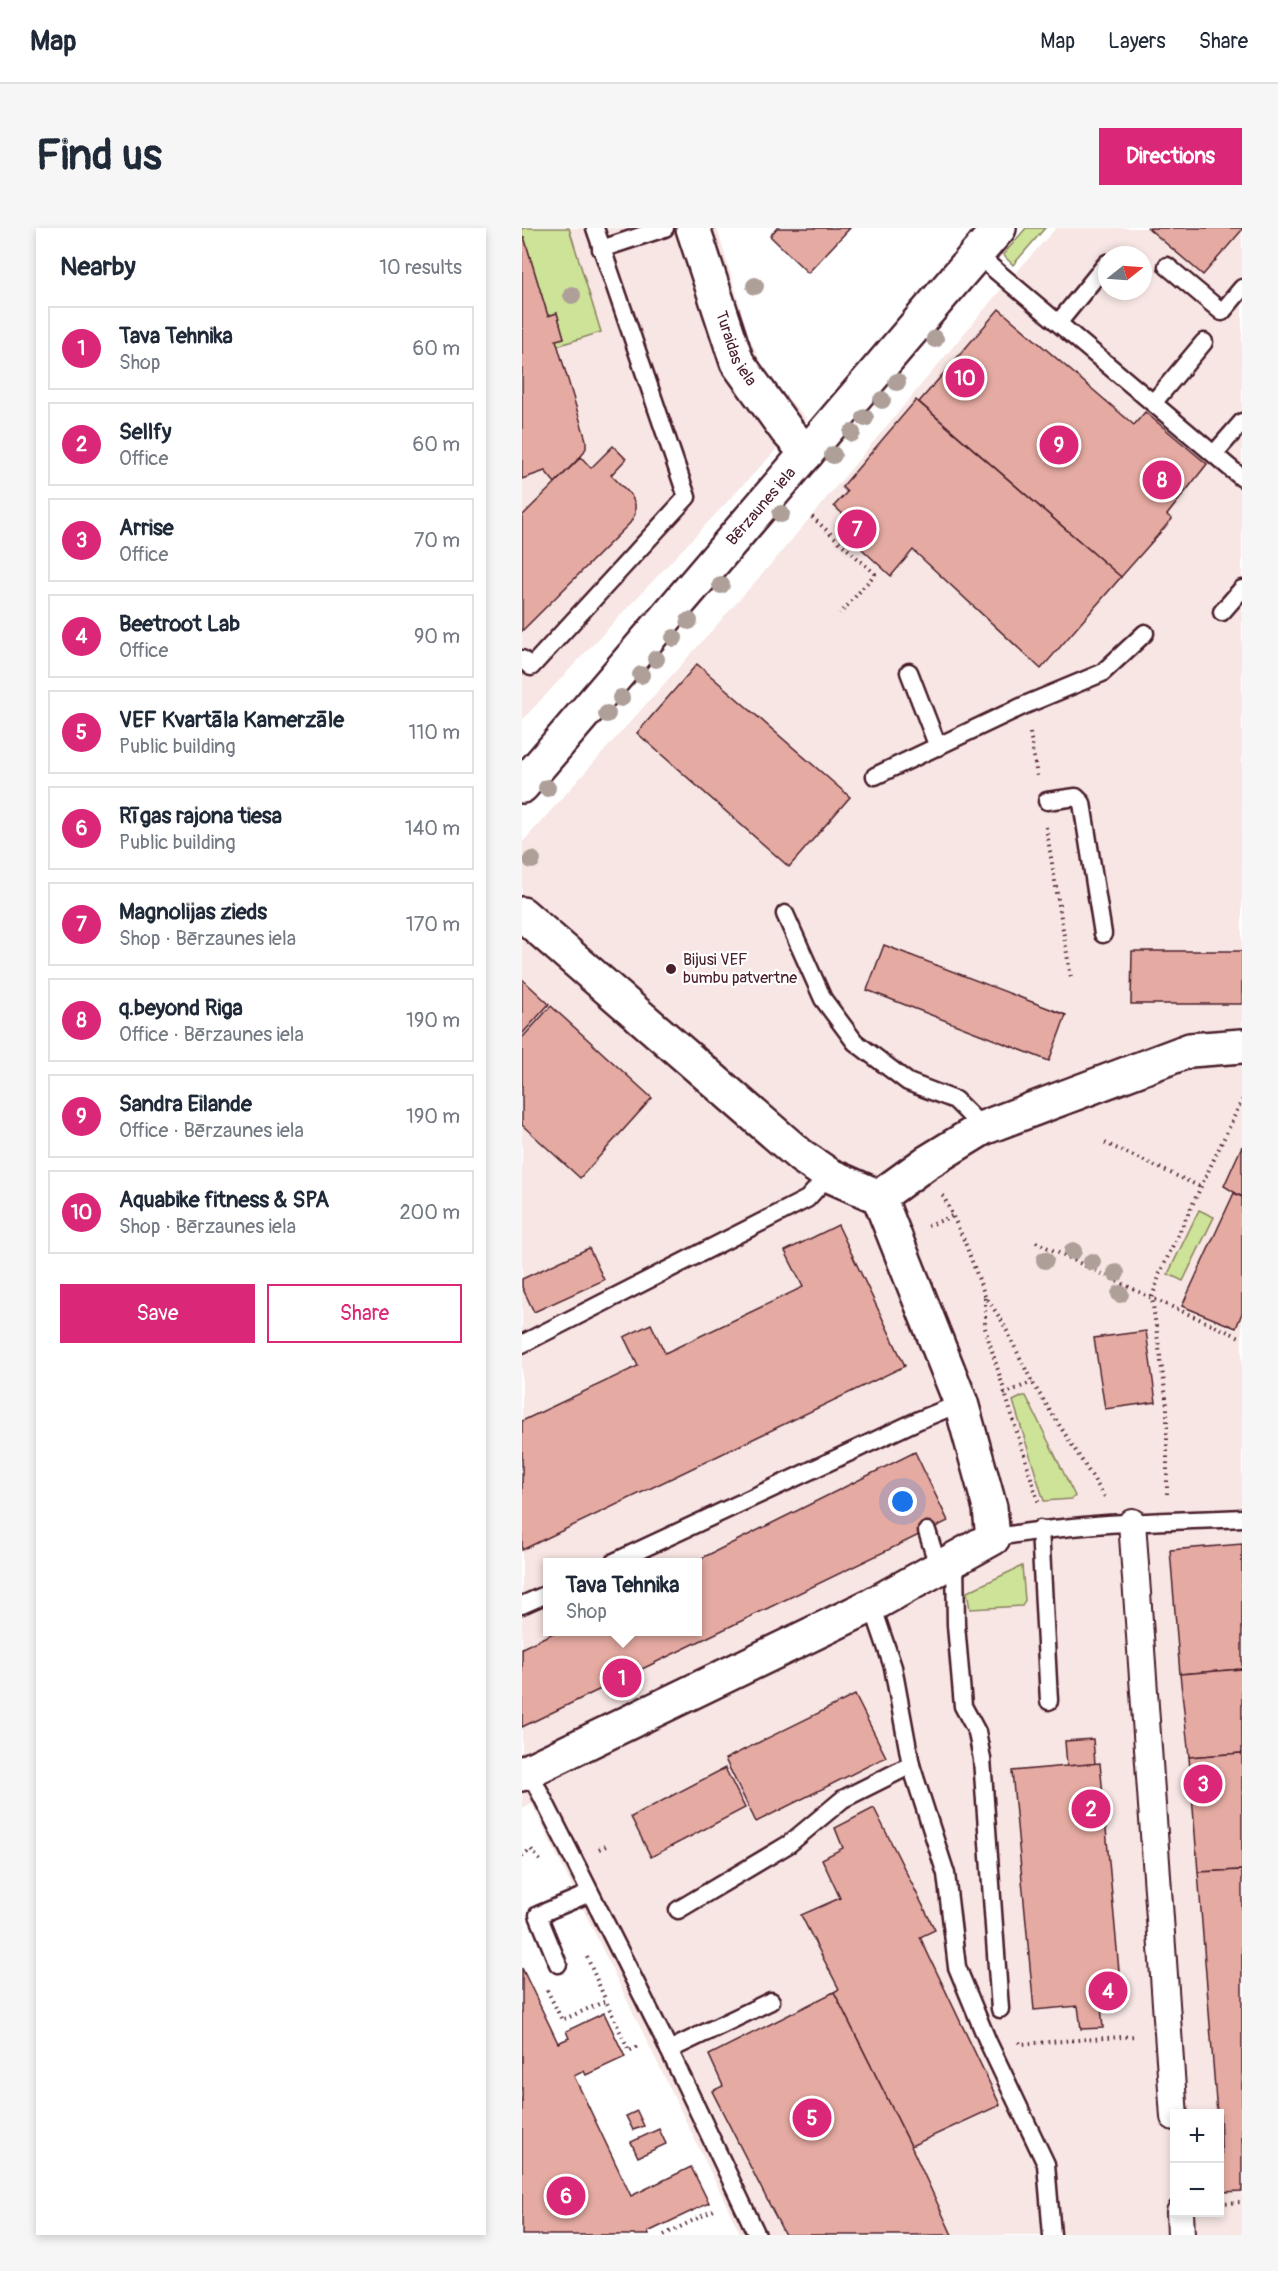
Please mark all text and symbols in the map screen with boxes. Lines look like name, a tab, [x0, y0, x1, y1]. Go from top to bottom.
text: Map	[30, 24, 76, 59]
text: Map	[1040, 28, 1075, 55]
text: Layers	[1108, 28, 1166, 55]
text: Share	[1199, 28, 1248, 55]
button: Directions	[1099, 128, 1242, 185]
text: Find us	[36, 130, 162, 182]
north arrow	[1098, 246, 1152, 300]
text: Nearby	[60, 251, 136, 283]
text: 10 results	[379, 255, 462, 280]
street label: Turaidas iela	[711, 308, 761, 390]
text: Tava Tehnika	[119, 322, 233, 350]
text: 1	[78, 336, 85, 361]
text: 60 m	[413, 336, 460, 361]
text: Shop	[119, 350, 160, 375]
pin: 10	[946, 356, 984, 400]
text: Sellfy	[119, 418, 171, 446]
pin: 9	[1040, 422, 1078, 468]
text: 2	[76, 432, 87, 457]
text: 60 m	[413, 432, 460, 457]
text: Office	[119, 446, 168, 471]
pin: 8	[1142, 458, 1182, 502]
street label: Bērzaunes iela	[722, 463, 800, 549]
pin: 7	[838, 506, 876, 552]
text: Arrise	[119, 514, 174, 542]
text: 3	[76, 528, 87, 553]
text: 70 m	[414, 528, 460, 553]
text: Office	[119, 542, 168, 567]
text: Beetroot Lab	[119, 610, 240, 638]
text: 4	[76, 624, 87, 649]
text: 90 m	[414, 624, 460, 649]
text: Office	[119, 638, 168, 663]
text: VEF Kvartāla Kamerzāle	[119, 706, 344, 734]
text: 5	[76, 720, 87, 745]
text: 110 m	[409, 720, 460, 745]
text: Public building	[119, 734, 235, 759]
text: Rīgas rajona tiesa	[119, 802, 282, 830]
text: 6	[76, 816, 87, 841]
text: 140 m	[405, 816, 460, 841]
text: Public building	[119, 830, 235, 855]
text: Magnolijas zieds	[119, 898, 267, 926]
text: 7	[76, 912, 87, 937]
text: 170 m	[406, 912, 460, 937]
text: Shop · Bērzaunes iela	[119, 926, 296, 951]
place label: Bijusi VEF bumbu patvertne	[683, 950, 797, 988]
marker: Bijusi VEF bumbu patvertne	[664, 962, 678, 976]
text: q.beyond Riga	[119, 994, 243, 1022]
text: 8	[76, 1008, 87, 1033]
text: 190 m	[406, 1008, 460, 1033]
text: Office · Bērzaunes iela	[119, 1022, 304, 1047]
text: Sandra Eilande	[119, 1090, 252, 1118]
text: 9	[76, 1104, 87, 1129]
text: 190 m	[406, 1104, 460, 1129]
text: Office · Bērzaunes iela	[119, 1118, 304, 1143]
text: Aquabike fitness & SPA	[119, 1186, 329, 1214]
text: 10	[71, 1200, 92, 1225]
text: 200 m	[399, 1200, 460, 1225]
text: Shop · Bērzaunes iela	[119, 1214, 296, 1239]
button: Save	[60, 1284, 255, 1343]
button: Share	[267, 1284, 462, 1343]
your location	[888, 1487, 917, 1516]
popup	[543, 1558, 702, 1636]
text: Tava Tehnika	[566, 1571, 679, 1599]
text: Shop	[566, 1599, 607, 1624]
pin: 1	[602, 1656, 642, 1700]
pin: 3	[1184, 1762, 1222, 1806]
pin: 2	[1072, 1786, 1110, 1832]
pin: 4	[1088, 1968, 1128, 2014]
pin: 5	[792, 2096, 832, 2140]
map controls	[1170, 2109, 1224, 2217]
button: +	[1170, 2109, 1224, 2163]
button: −	[1170, 2163, 1224, 2217]
pin: 6	[546, 2174, 585, 2218]

